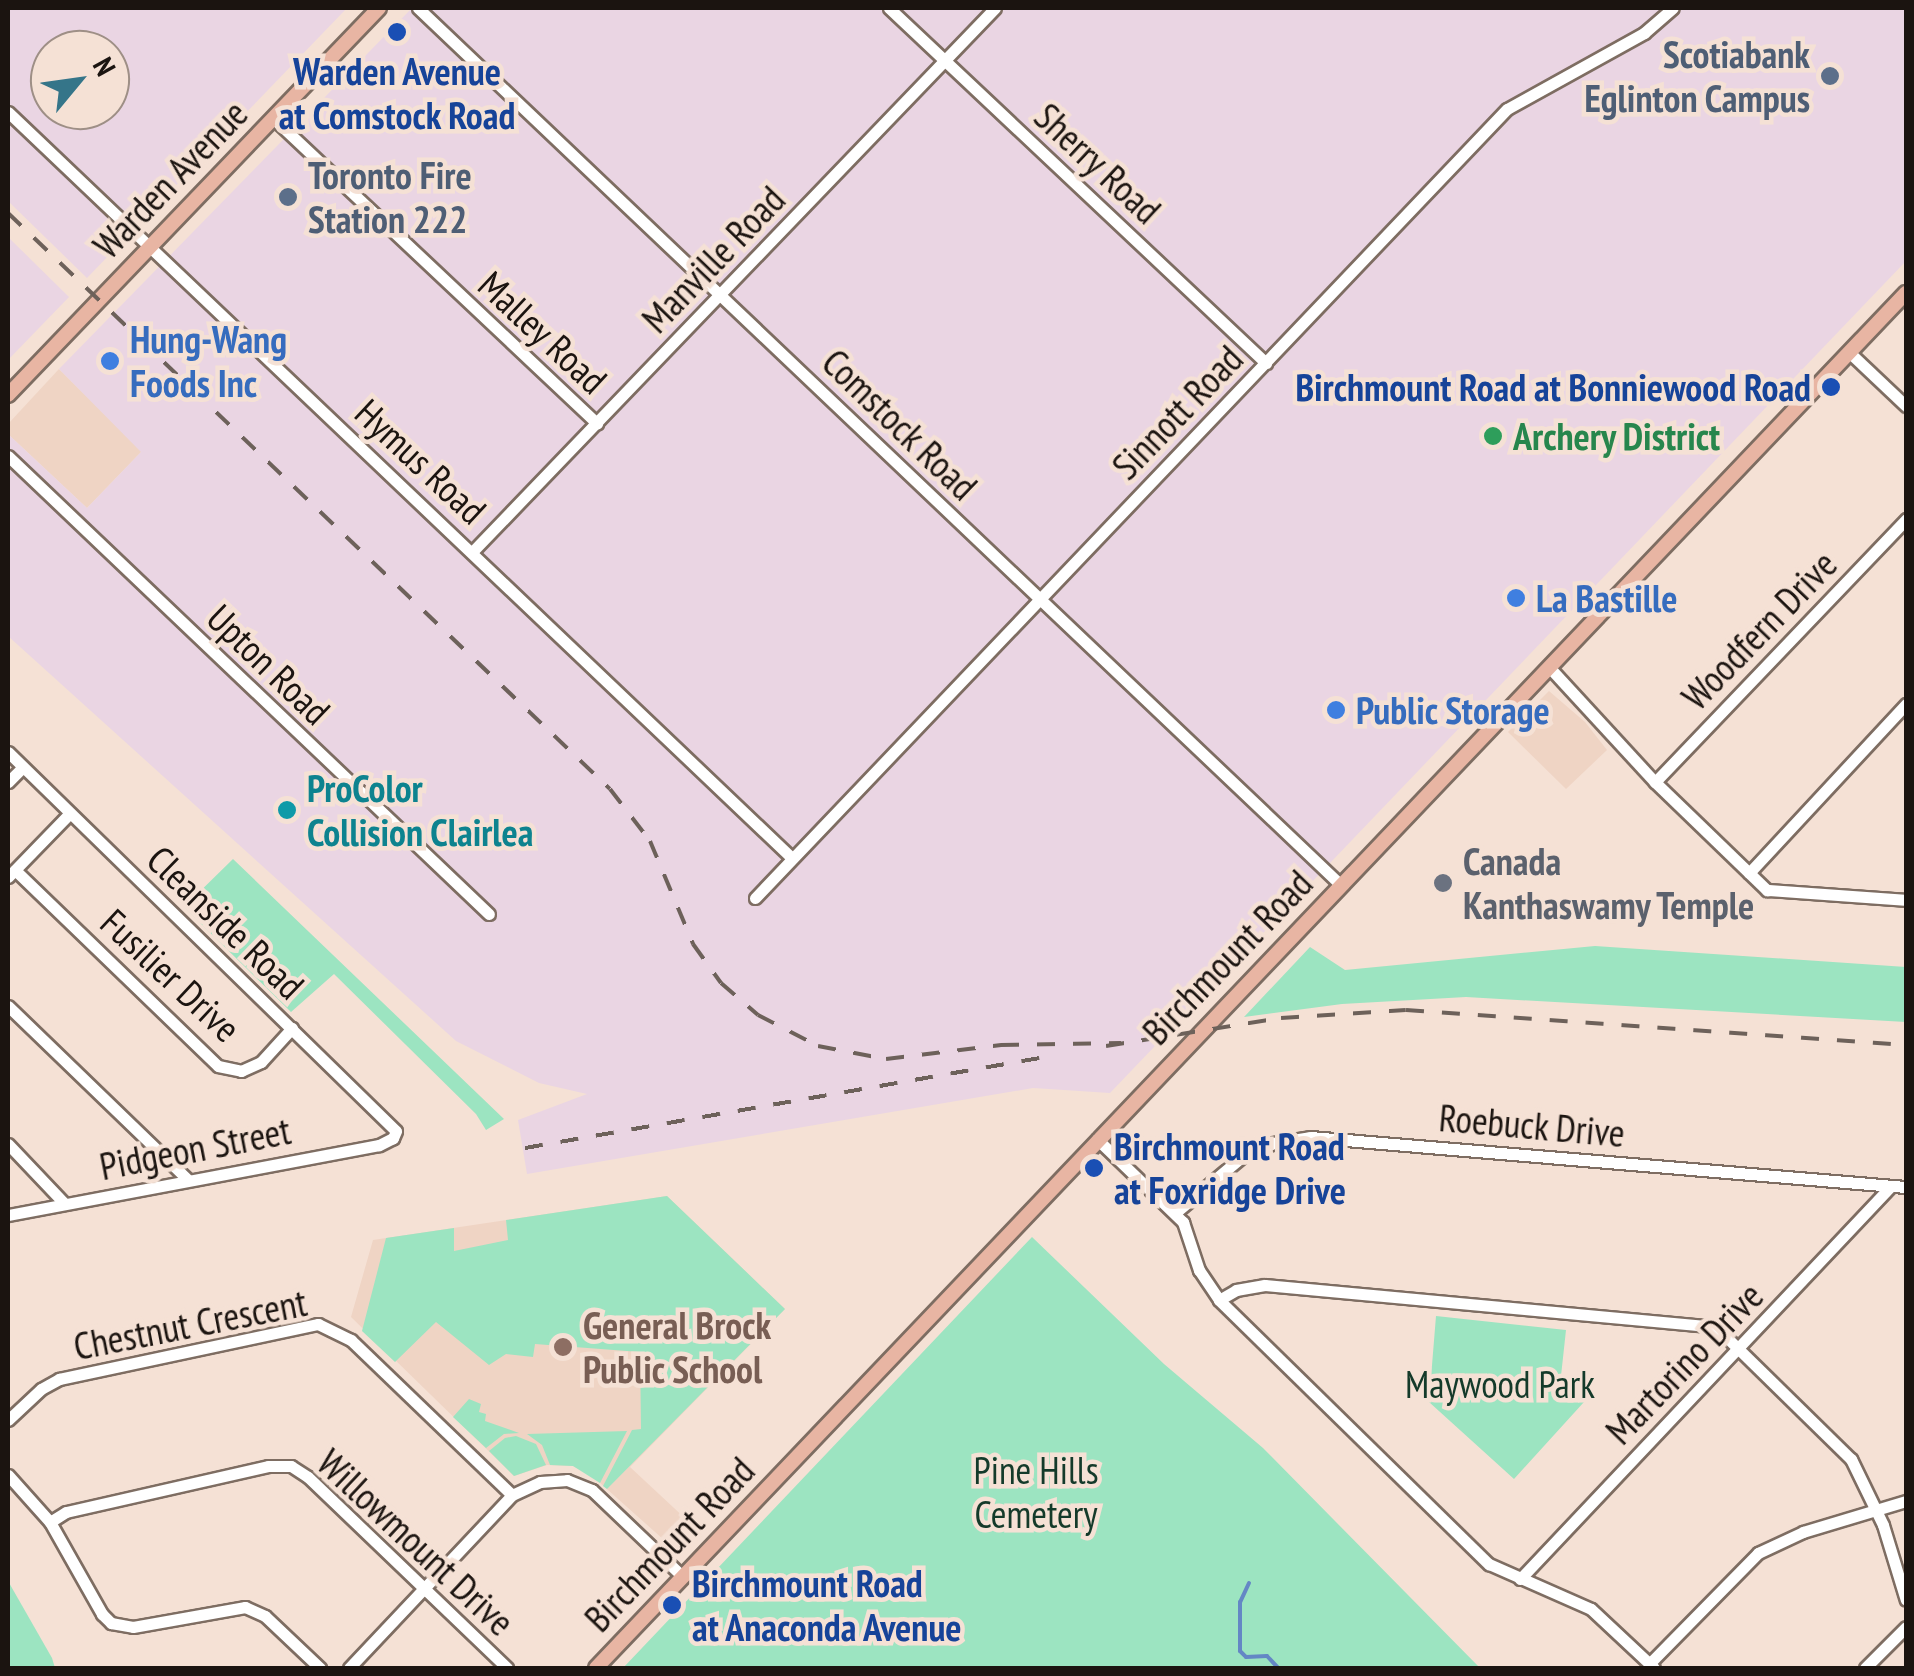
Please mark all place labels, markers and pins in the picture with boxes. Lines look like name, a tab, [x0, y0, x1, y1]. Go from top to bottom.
marker: Warden Avenue at Comstock Road	[386, 21, 408, 43]
place label: Scotiabank Eglinton Campus	[1584, 31, 1810, 120]
place label: Warden Avenue at Comstock Road	[278, 48, 516, 137]
marker: Scotiabank Eglinton Campus	[1819, 65, 1841, 87]
place label: Toronto Fire Station 222	[308, 152, 472, 242]
marker: Toronto Fire Station 222	[277, 186, 299, 208]
place label: Hung-Wang Foods Inc	[130, 316, 287, 406]
marker: Hung-Wang Foods Inc	[99, 350, 121, 372]
place label: Birchmount Road at Bonniewood Road	[1295, 364, 1811, 410]
marker: Birchmount Road at Bonniewood Road	[1820, 376, 1842, 398]
place label: Archery District	[1513, 413, 1721, 459]
marker: Archery District	[1482, 425, 1504, 447]
place label: La Bastille	[1536, 575, 1678, 621]
marker: La Bastille	[1505, 587, 1527, 609]
place label: Public Storage	[1356, 687, 1550, 733]
marker: Public Storage	[1325, 699, 1347, 721]
place label: ProColor Collision Clairlea	[307, 765, 534, 854]
marker: ProColor Collision Clairlea	[276, 799, 298, 821]
place label: Canada Kanthaswamy Temple	[1463, 838, 1757, 928]
marker: Canada Kanthaswamy Temple	[1432, 872, 1454, 894]
place label: Birchmount Road at Foxridge Drive	[1114, 1123, 1346, 1212]
marker: Birchmount Road at Foxridge Drive	[1083, 1157, 1105, 1179]
place label: General Brock Public School	[583, 1302, 771, 1392]
marker: General Brock Public School	[552, 1336, 574, 1358]
place label: Birchmount Road at Anaconda Avenue	[692, 1560, 964, 1650]
marker: Birchmount Road at Anaconda Avenue	[661, 1594, 683, 1616]

